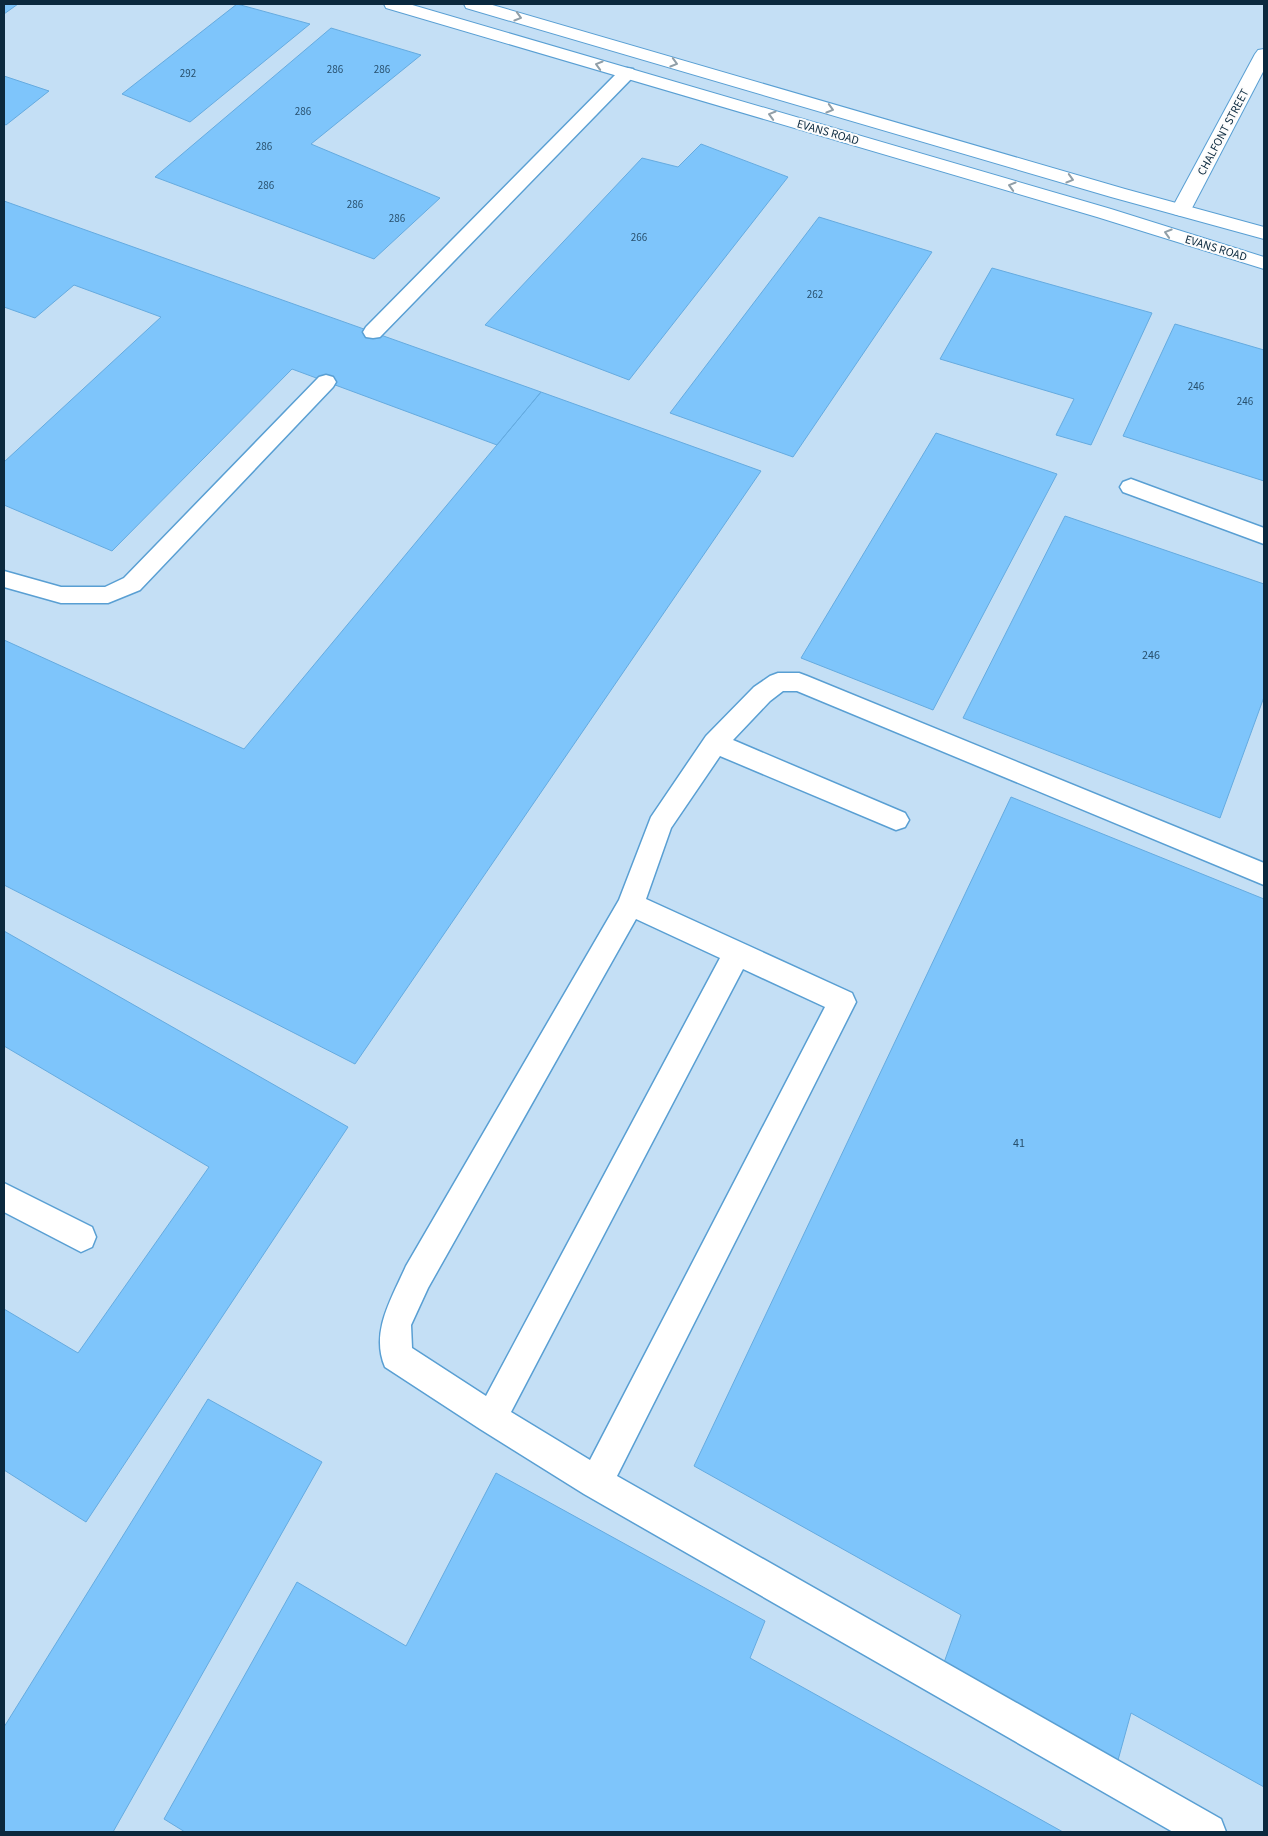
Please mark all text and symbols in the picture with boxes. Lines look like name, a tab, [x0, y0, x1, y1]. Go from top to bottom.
one-way arrow	[514, 12, 522, 22]
one-way arrow	[670, 57, 679, 68]
one-way arrow	[596, 60, 604, 70]
house number: 286	[327, 62, 344, 77]
house number: 286	[374, 62, 391, 77]
house number: 292	[180, 66, 196, 81]
street label: CHALFONT STREET	[1193, 85, 1254, 179]
one-way arrow	[826, 103, 834, 113]
house number: 286	[295, 104, 312, 119]
one-way arrow	[768, 111, 777, 121]
street label: EVANS ROAD	[795, 115, 861, 149]
house number: 286	[256, 139, 273, 154]
one-way arrow	[1066, 173, 1074, 183]
house number: 286	[258, 178, 275, 193]
one-way arrow	[1008, 181, 1017, 191]
house number: 286	[347, 197, 364, 212]
house number: 286	[389, 211, 406, 226]
one-way arrow	[1164, 228, 1172, 238]
house number: 266	[631, 230, 648, 245]
street label: EVANS ROAD	[1183, 231, 1249, 266]
house number: 262	[807, 287, 823, 302]
house number: 246	[1188, 379, 1205, 394]
house number: 246	[1237, 394, 1254, 409]
house number: 246	[1142, 647, 1160, 664]
house number: 41	[1013, 1135, 1025, 1152]

